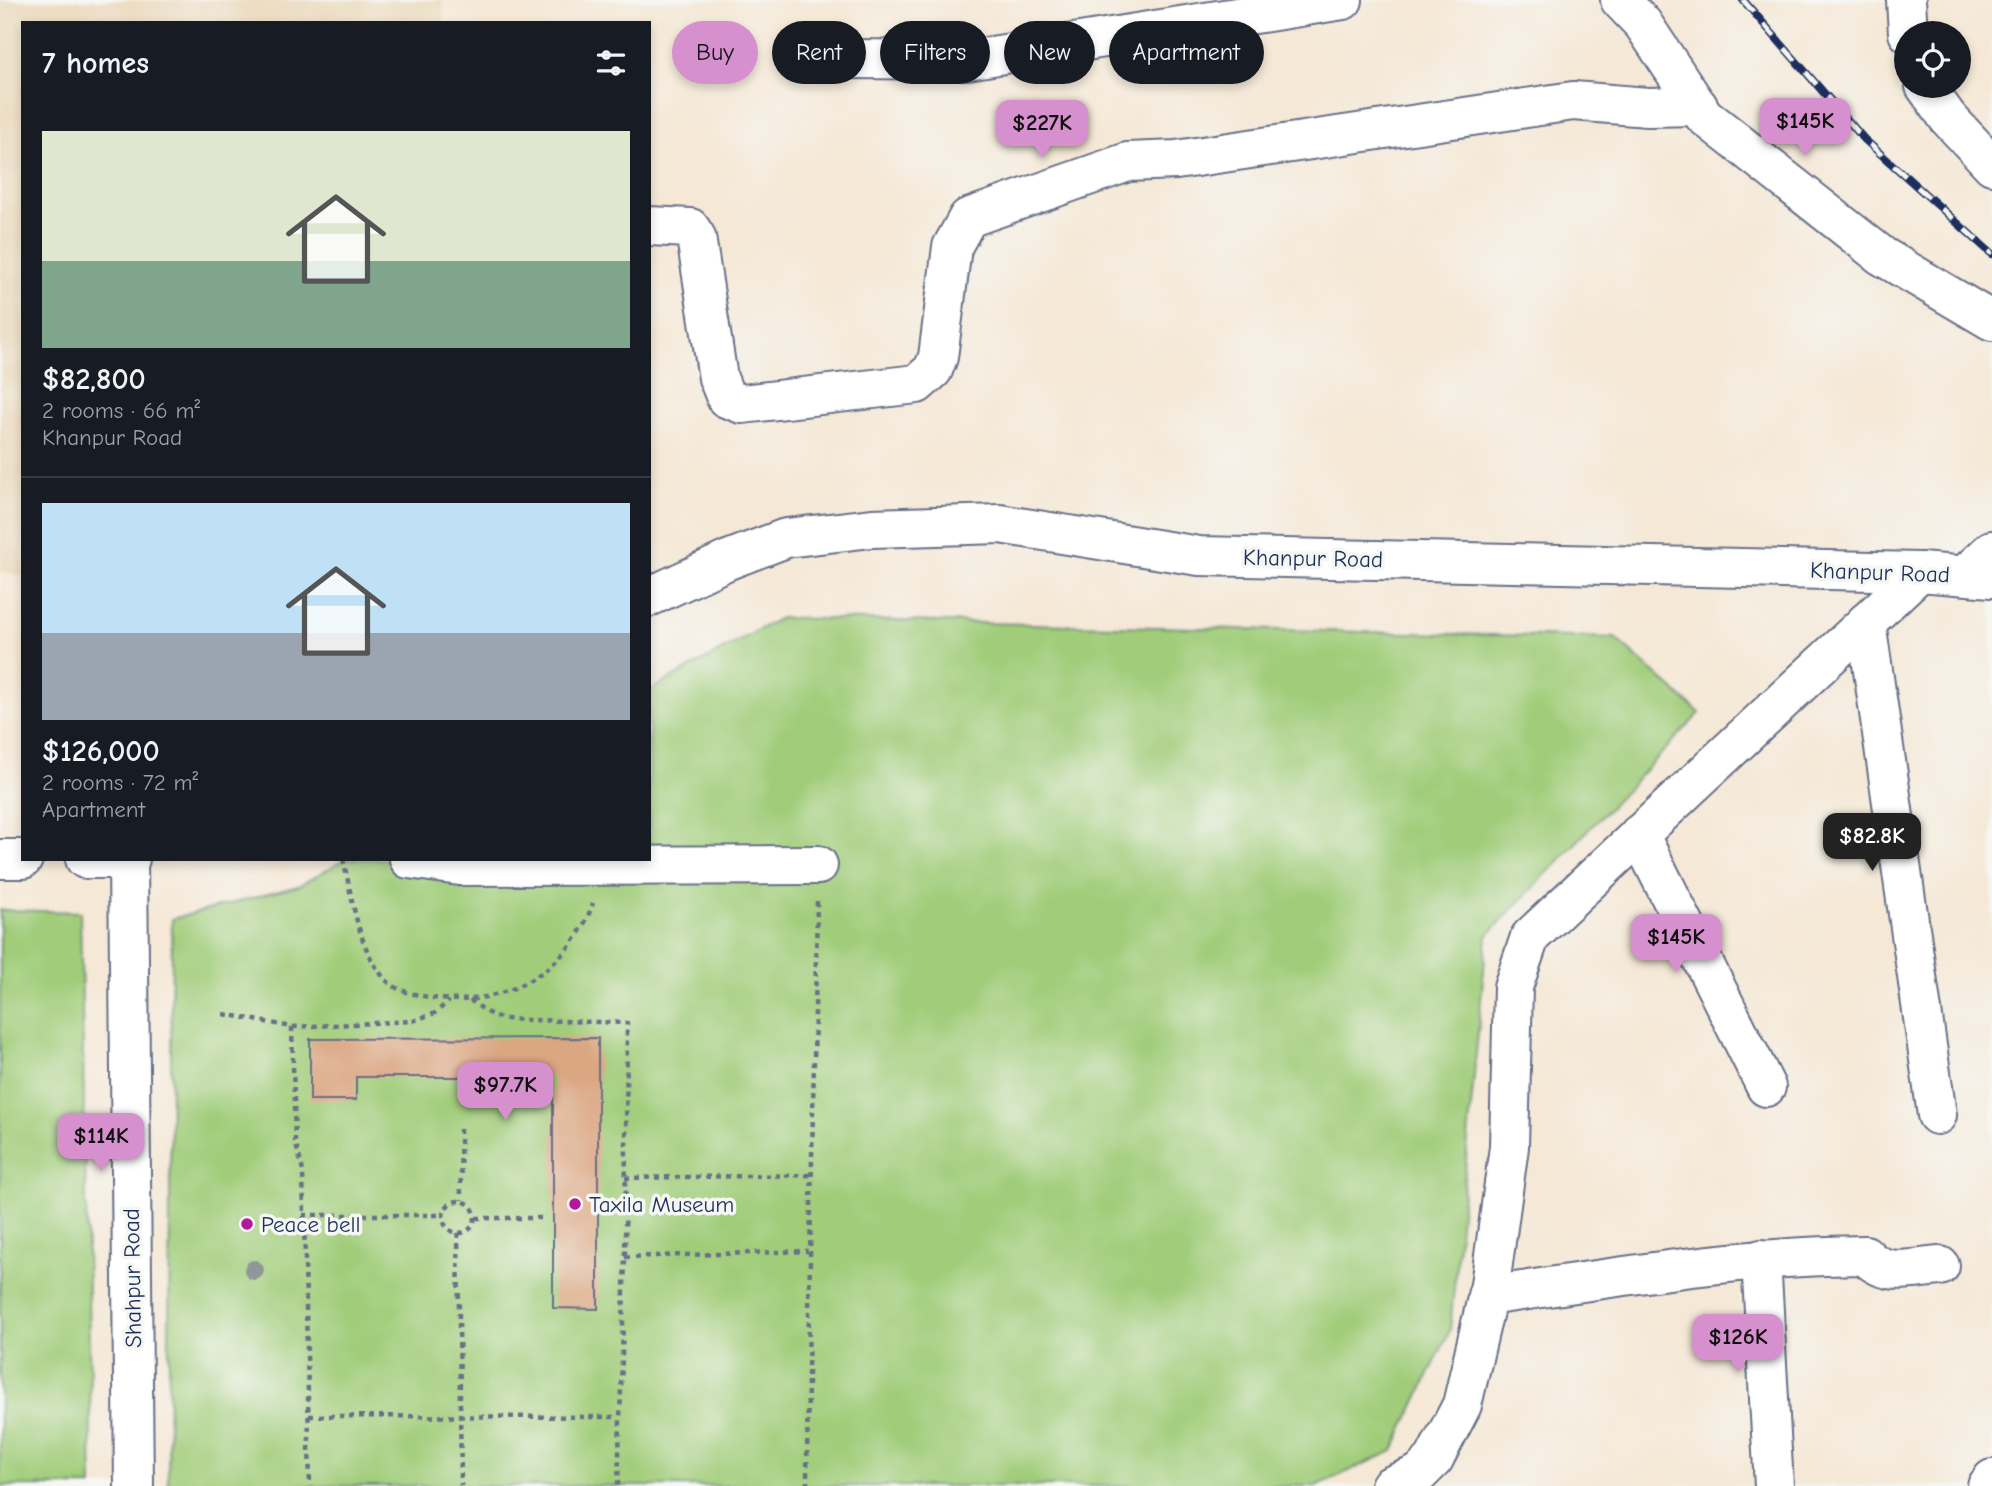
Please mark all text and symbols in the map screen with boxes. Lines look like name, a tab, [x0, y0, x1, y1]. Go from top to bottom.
chip: Buy	[672, 21, 758, 84]
chip: Rent	[772, 21, 866, 84]
chip: Filters	[880, 21, 990, 84]
chip: New	[1004, 21, 1095, 84]
chip: Apartment	[1109, 21, 1264, 84]
map controls	[1894, 21, 1971, 98]
button: locate	[1894, 21, 1971, 98]
icon: filters	[592, 44, 630, 82]
text: 7 homes	[42, 46, 149, 81]
pin: $145K	[1756, 99, 1854, 158]
pin: $227K	[993, 100, 1091, 160]
text: $145K	[1776, 107, 1834, 134]
text: $227K	[1012, 109, 1072, 136]
icon: home	[273, 176, 399, 302]
text: $82,800	[42, 362, 146, 397]
text: 2 rooms · 66 m²	[42, 397, 200, 424]
text: Khanpur Road	[42, 424, 182, 451]
street label: Khanpur Road	[1243, 544, 1383, 573]
icon: home	[273, 548, 399, 674]
street label: Khanpur Road	[1809, 557, 1951, 588]
text: $126,000	[42, 734, 160, 769]
text: 2 rooms · 72 m²	[42, 769, 198, 796]
text: Apartment	[42, 796, 145, 823]
pin: $82.8K	[1815, 814, 1929, 873]
text: $82.8K	[1839, 822, 1905, 849]
pin: $145K	[1627, 914, 1725, 974]
text: $145K	[1647, 923, 1705, 950]
pin: $97.7K	[448, 1062, 562, 1122]
text: $97.7K	[473, 1071, 537, 1098]
pin: $114K	[52, 1114, 150, 1173]
text: $114K	[73, 1122, 129, 1149]
place label: Taxila Museum	[589, 1191, 734, 1218]
marker: Taxila Museum	[567, 1196, 583, 1212]
street label: Shahpur Road	[118, 1208, 147, 1348]
place label: Peace bell	[261, 1211, 361, 1238]
marker: Peace bell	[239, 1216, 255, 1232]
pin: $126K	[1689, 1314, 1787, 1374]
text: $126K	[1708, 1323, 1768, 1350]

